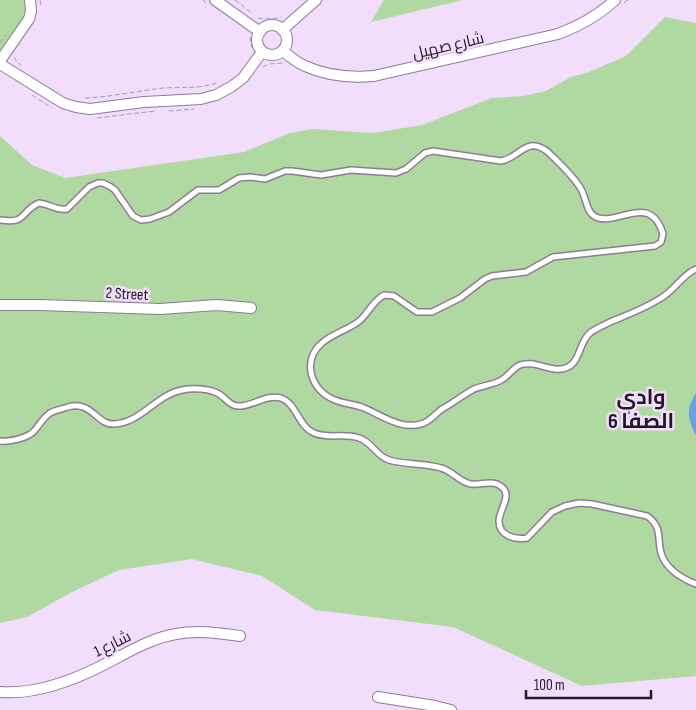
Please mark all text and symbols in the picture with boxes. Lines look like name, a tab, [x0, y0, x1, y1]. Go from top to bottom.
street label: شارع صهيل	[411, 29, 486, 65]
street label: 2 Street	[105, 284, 149, 305]
district label: وادي الصفا 6	[608, 385, 674, 434]
street label: شارع 1	[91, 627, 135, 662]
scale bar	[526, 668, 651, 700]
text: 100 m	[534, 676, 565, 695]

